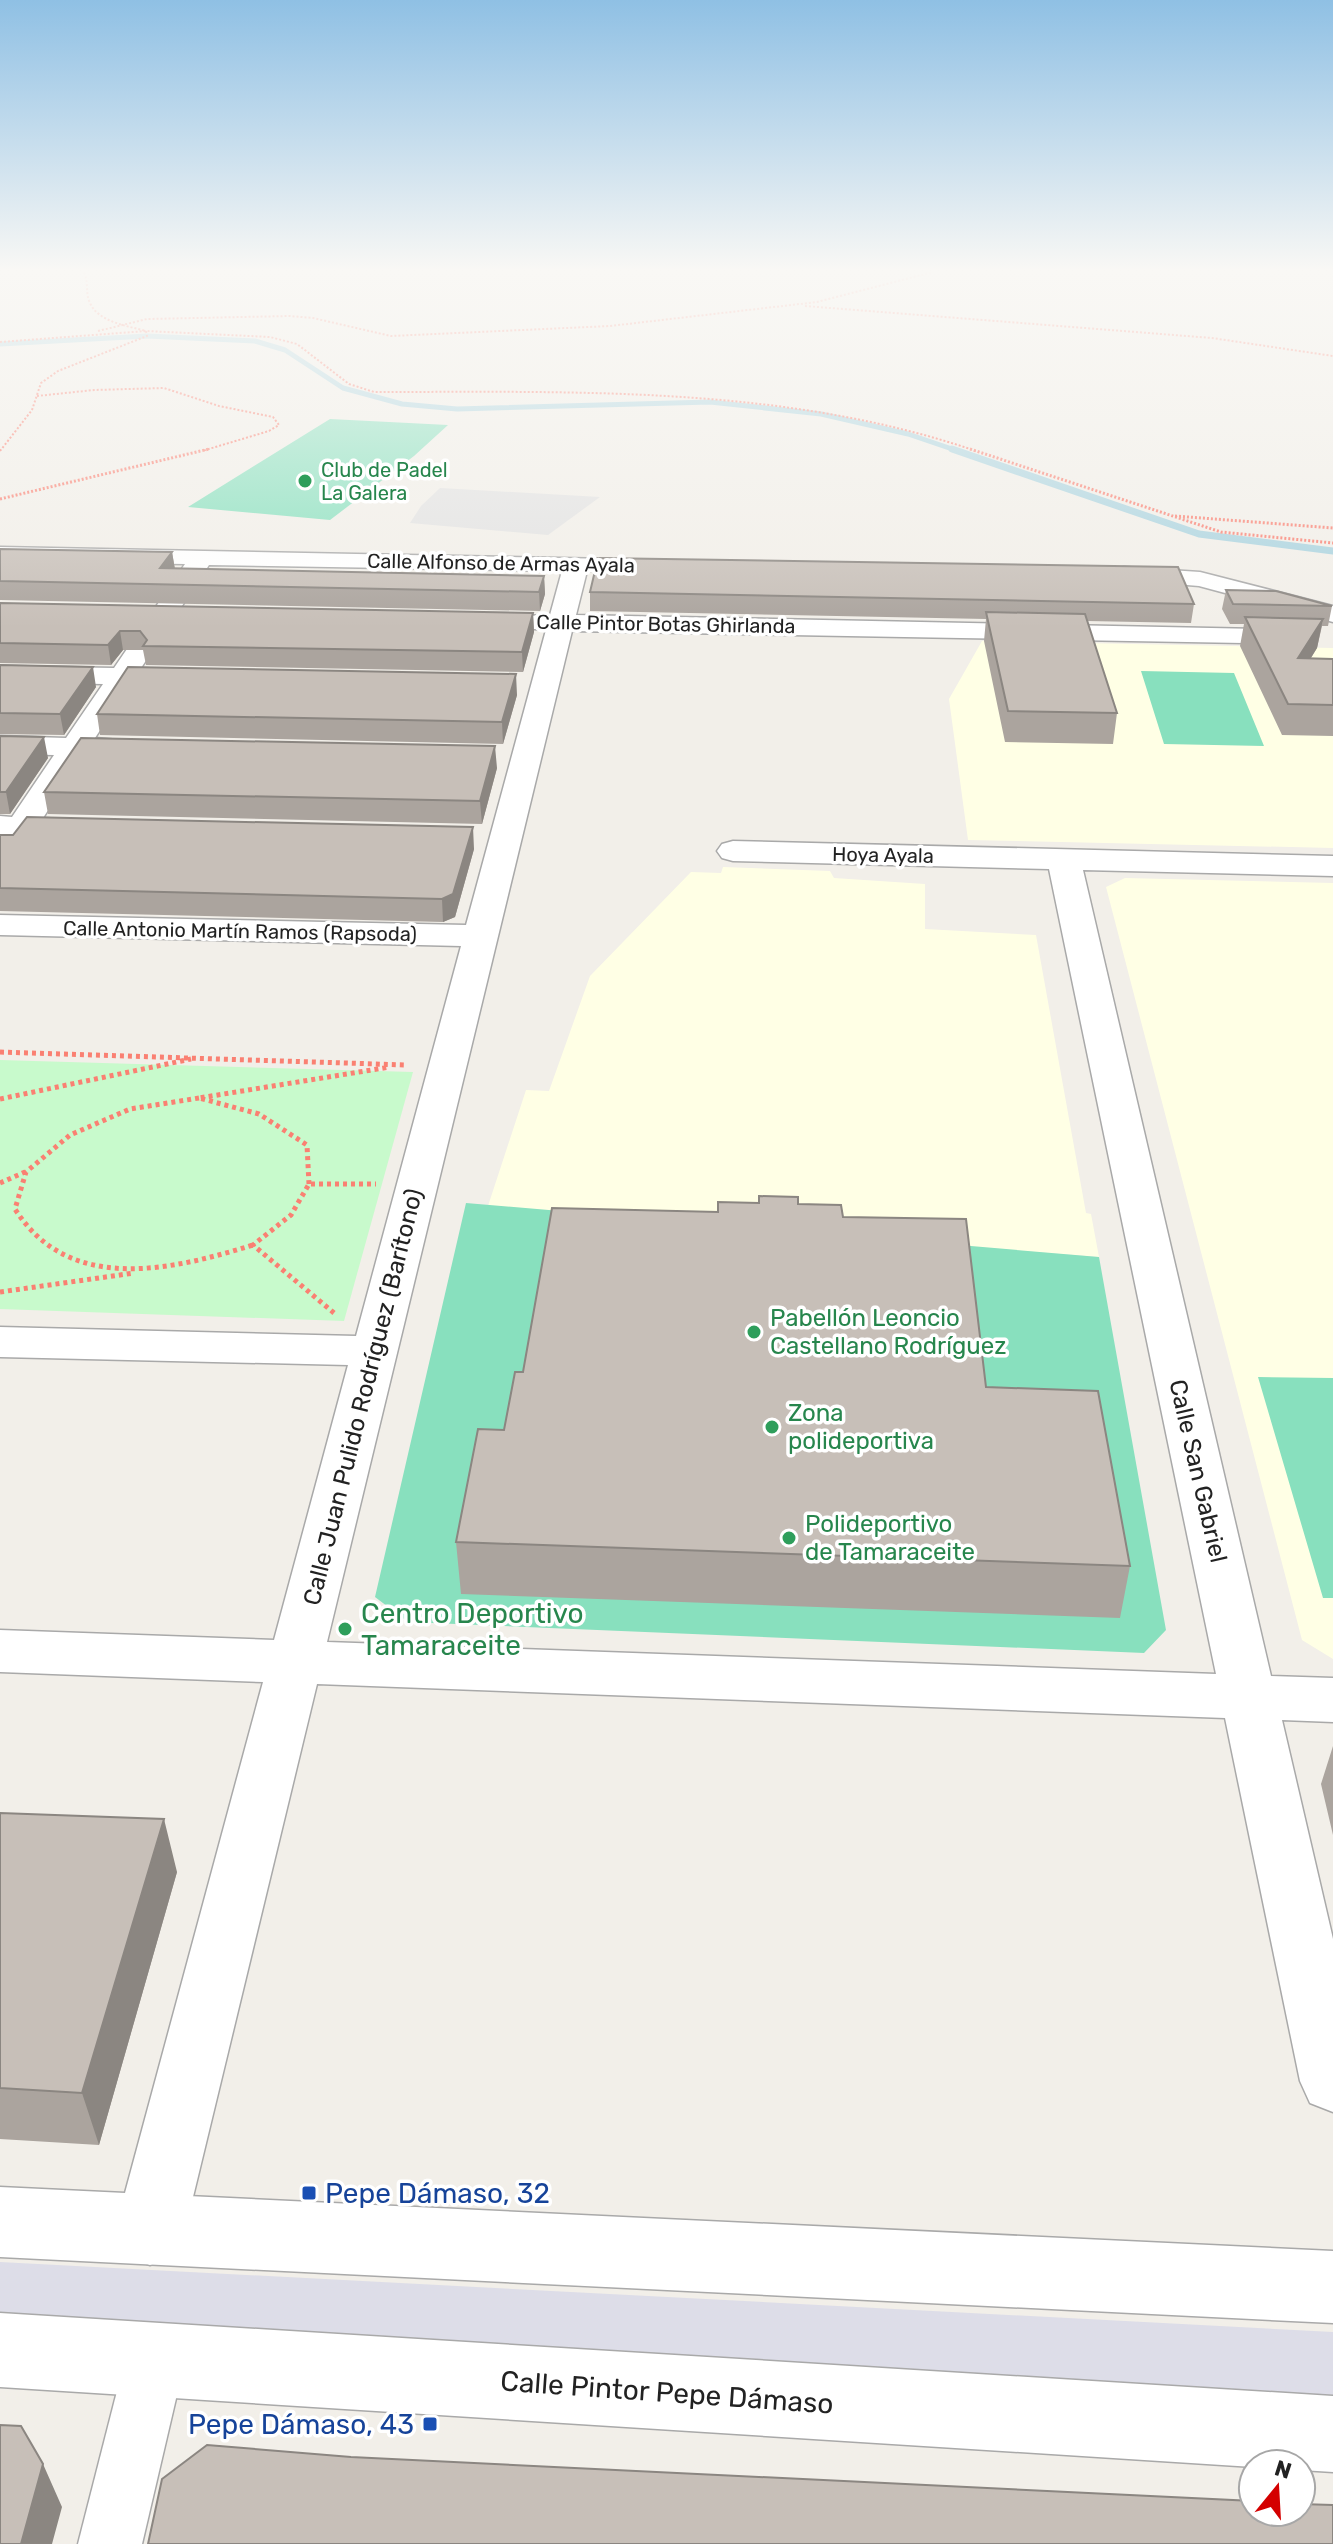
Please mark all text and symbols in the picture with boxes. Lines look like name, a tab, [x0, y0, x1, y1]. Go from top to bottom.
place label: Club de Padel La Galera	[321, 458, 448, 505]
marker: Club de Padel La Galera	[296, 472, 314, 490]
street label: Calle Alfonso de Armas Ayala	[367, 549, 635, 577]
street label: Calle Pintor Botas Ghirlanda	[536, 610, 796, 638]
street label: Hoya Ayala	[832, 842, 934, 868]
street label: Calle Antonio Martín Ramos (Rapsoda)	[63, 916, 417, 946]
street label: Calle Juan Pulido Rodríguez (Barítono)	[298, 1186, 428, 1608]
place label: Pabellón Leoncio Castellano Rodríguez	[770, 1304, 1006, 1360]
marker: Pabellón Leoncio Castellano Rodríguez	[745, 1323, 763, 1341]
street label: Calle San Gabriel	[1163, 1377, 1233, 1565]
place label: Zona polideportiva	[788, 1399, 934, 1455]
marker: Zona polideportiva	[763, 1418, 781, 1436]
place label: Polideportivo de Tamaraceite	[805, 1510, 975, 1566]
marker: Polideportivo de Tamaraceite	[780, 1529, 798, 1547]
place label: Centro Deportivo Tamaraceite	[361, 1597, 584, 1662]
marker: Centro Deportivo Tamaraceite	[336, 1620, 354, 1638]
place label: Pepe Dámaso, 32	[325, 2177, 550, 2210]
marker: Pepe Dámaso, 32	[300, 2184, 318, 2202]
street label: Calle Pintor Pepe Dámaso	[499, 2364, 835, 2421]
place label: Pepe Dámaso, 43	[188, 2408, 414, 2441]
marker: Pepe Dámaso, 43	[421, 2415, 439, 2433]
north arrow	[1237, 2448, 1317, 2528]
text: N	[1271, 2454, 1295, 2485]

